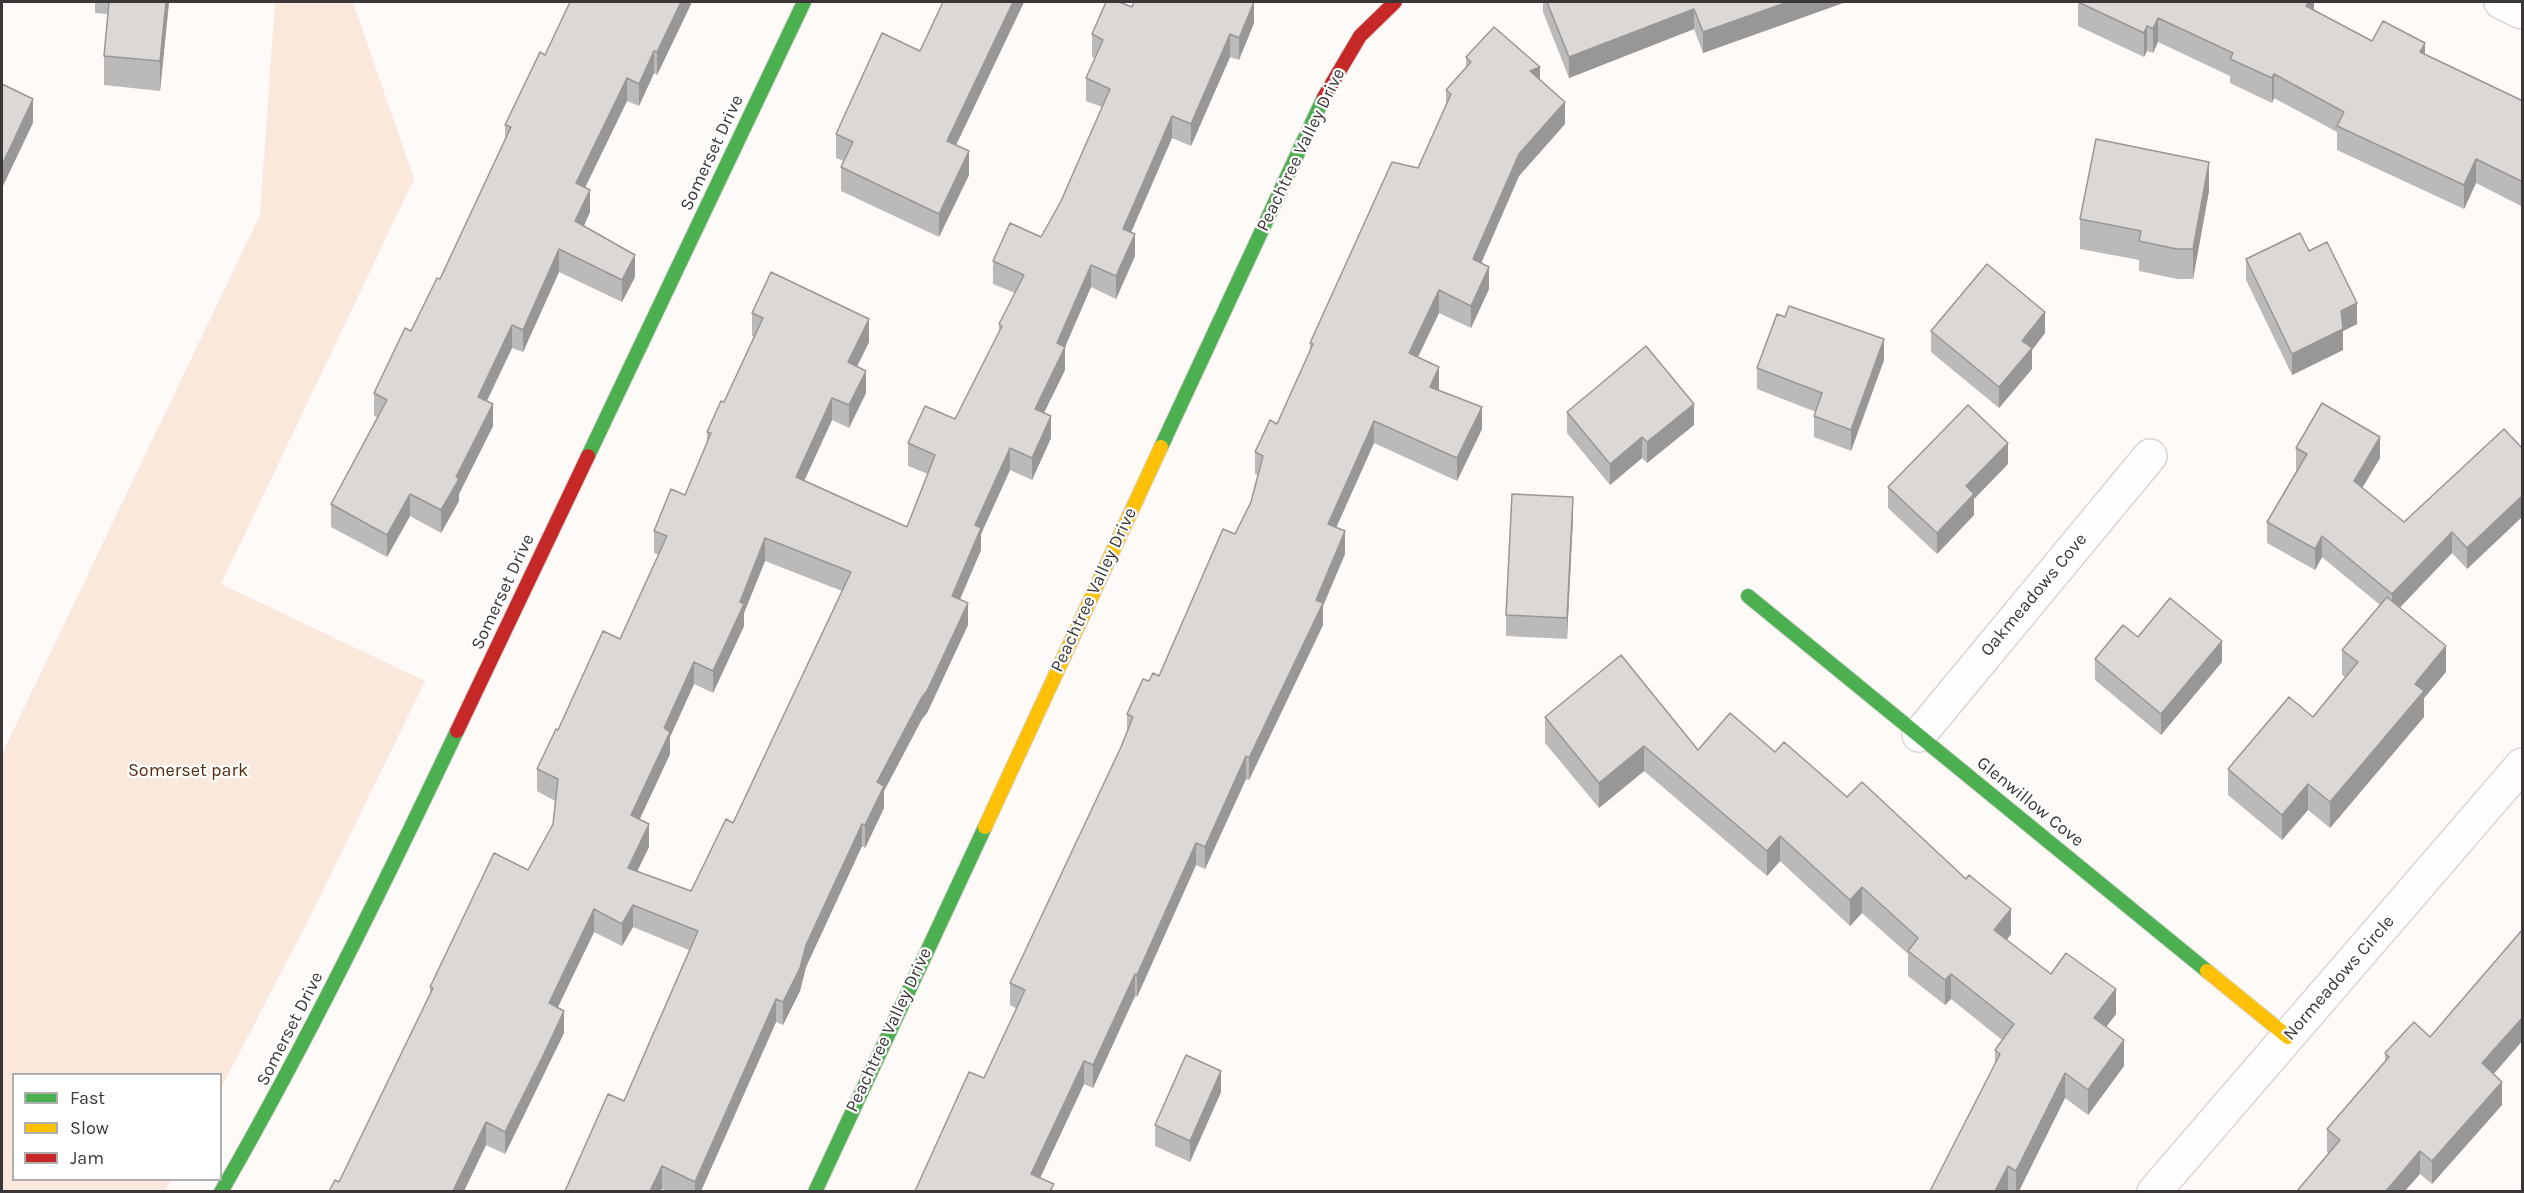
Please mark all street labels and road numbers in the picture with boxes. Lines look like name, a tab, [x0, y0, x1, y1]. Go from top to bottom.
street label: Peachtree Valley Drive	[1252, 65, 1350, 235]
street label: Somerset Drive	[676, 92, 748, 214]
street label: Peachtree Valley Drive	[1046, 504, 1142, 676]
street label: Oakmeadows Cove	[1976, 529, 2092, 661]
street label: Somerset Drive	[467, 531, 539, 653]
street label: Glenwillow Cove	[1972, 752, 2088, 852]
street label: Normeadows Circle	[2279, 911, 2399, 1045]
street label: Peachtree Valley Drive	[841, 944, 937, 1116]
street label: Somerset Drive	[252, 968, 328, 1090]

